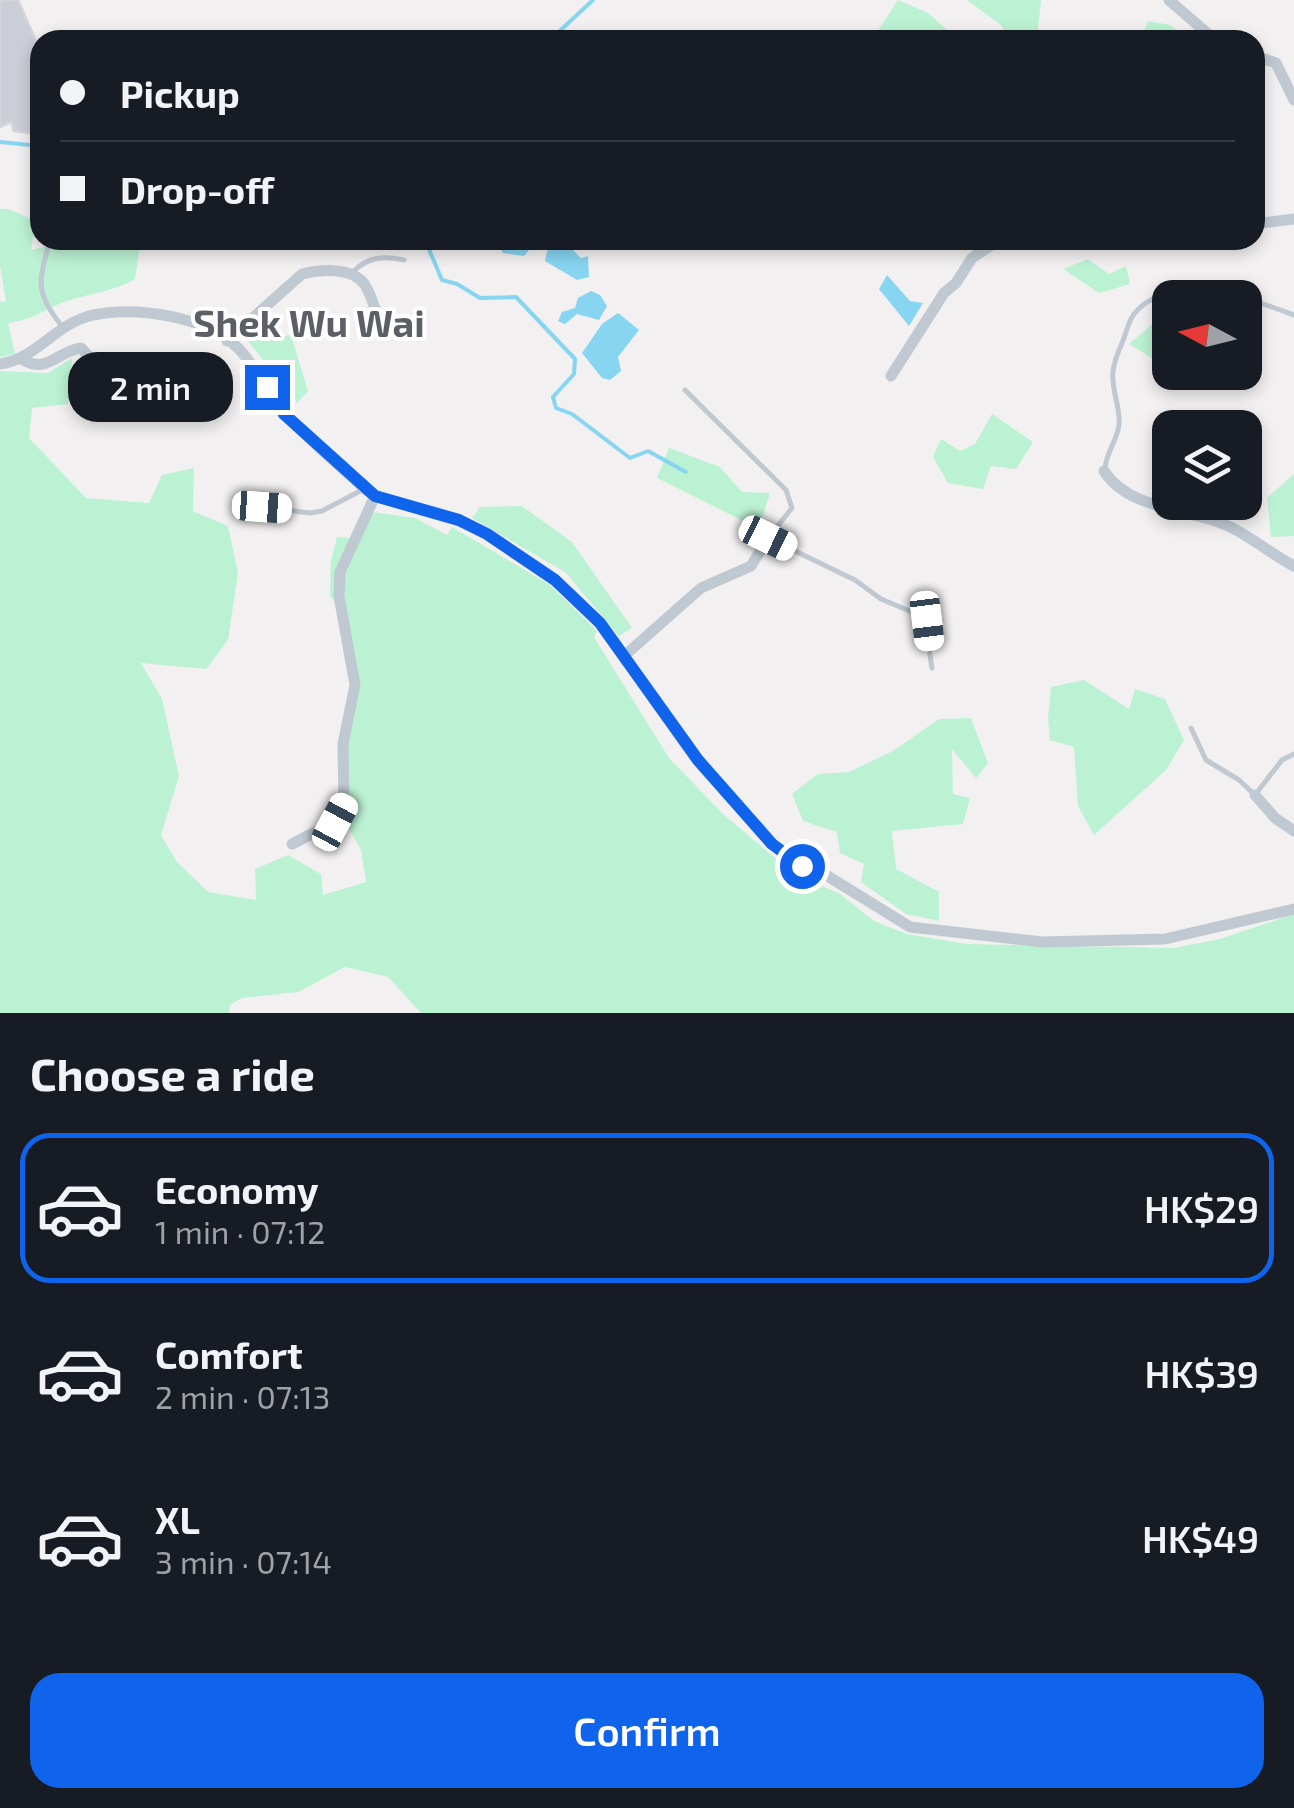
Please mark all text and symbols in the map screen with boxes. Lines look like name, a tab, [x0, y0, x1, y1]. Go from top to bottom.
text: Pickup	[120, 70, 240, 116]
text: Drop-off	[120, 166, 274, 212]
north arrow	[1152, 280, 1262, 390]
map controls	[1152, 280, 1262, 520]
district label: Shek Wu Wai	[193, 299, 425, 345]
callout: 2 min	[67, 352, 232, 422]
route end	[245, 365, 290, 410]
text: 2 min	[110, 368, 191, 406]
button: layers	[1152, 410, 1262, 520]
car	[231, 490, 293, 524]
car	[734, 511, 802, 565]
car	[908, 589, 946, 653]
car	[308, 788, 362, 856]
route start	[780, 844, 825, 889]
text: Choose a ride	[30, 1046, 315, 1100]
icon: car	[35, 1163, 125, 1253]
text: Economy	[155, 1166, 319, 1212]
text: HK$29	[1144, 1185, 1259, 1231]
text: 1 min · 07:12	[155, 1212, 325, 1250]
icon: car	[35, 1328, 125, 1418]
text: Comfort	[155, 1331, 303, 1377]
text: HK$39	[1144, 1350, 1259, 1396]
text: 2 min · 07:13	[155, 1377, 330, 1415]
icon: car	[35, 1493, 125, 1583]
text: XL	[155, 1496, 200, 1542]
text: HK$49	[1142, 1515, 1259, 1561]
text: 3 min · 07:14	[155, 1542, 332, 1580]
button: Confirm	[30, 1673, 1264, 1788]

